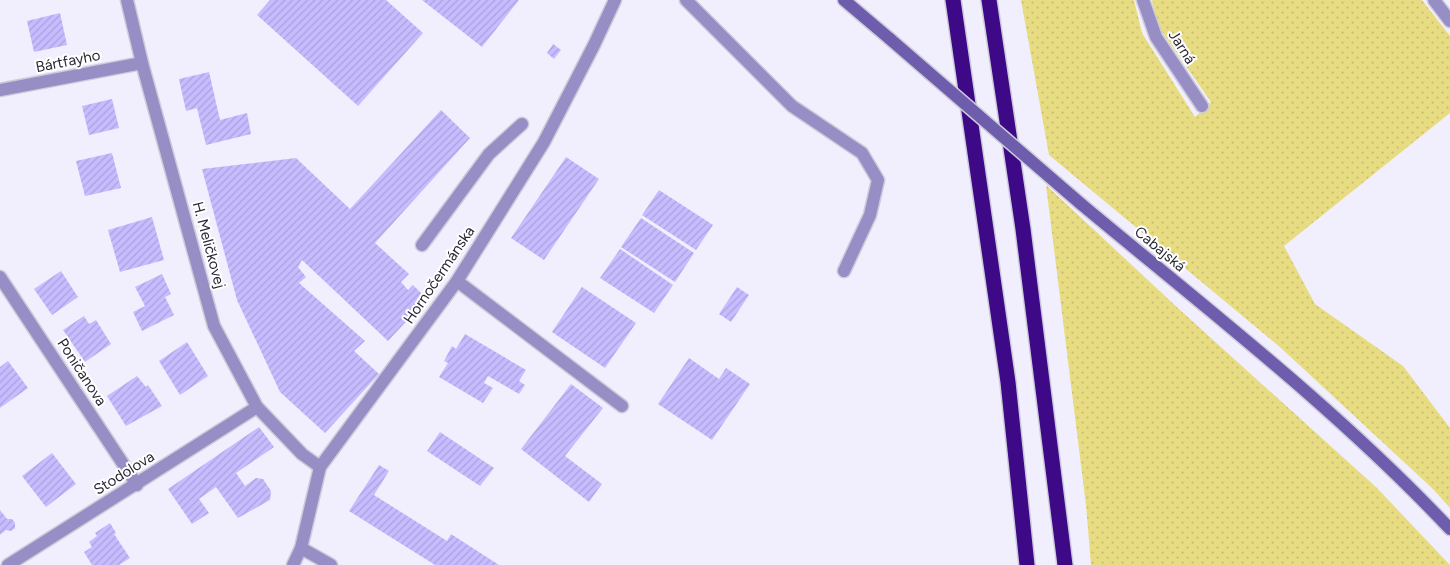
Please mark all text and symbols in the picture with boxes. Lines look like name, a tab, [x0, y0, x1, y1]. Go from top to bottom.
street label: Jarná	[1165, 27, 1199, 67]
street label: Bártfayho	[34, 46, 102, 76]
street label: H. Meličkovej	[189, 200, 229, 290]
street label: Hornočermánska	[400, 223, 478, 327]
street label: Cabajská	[1131, 223, 1189, 275]
street label: Poničanova	[53, 335, 111, 409]
street label: Stodolova	[90, 447, 158, 499]

